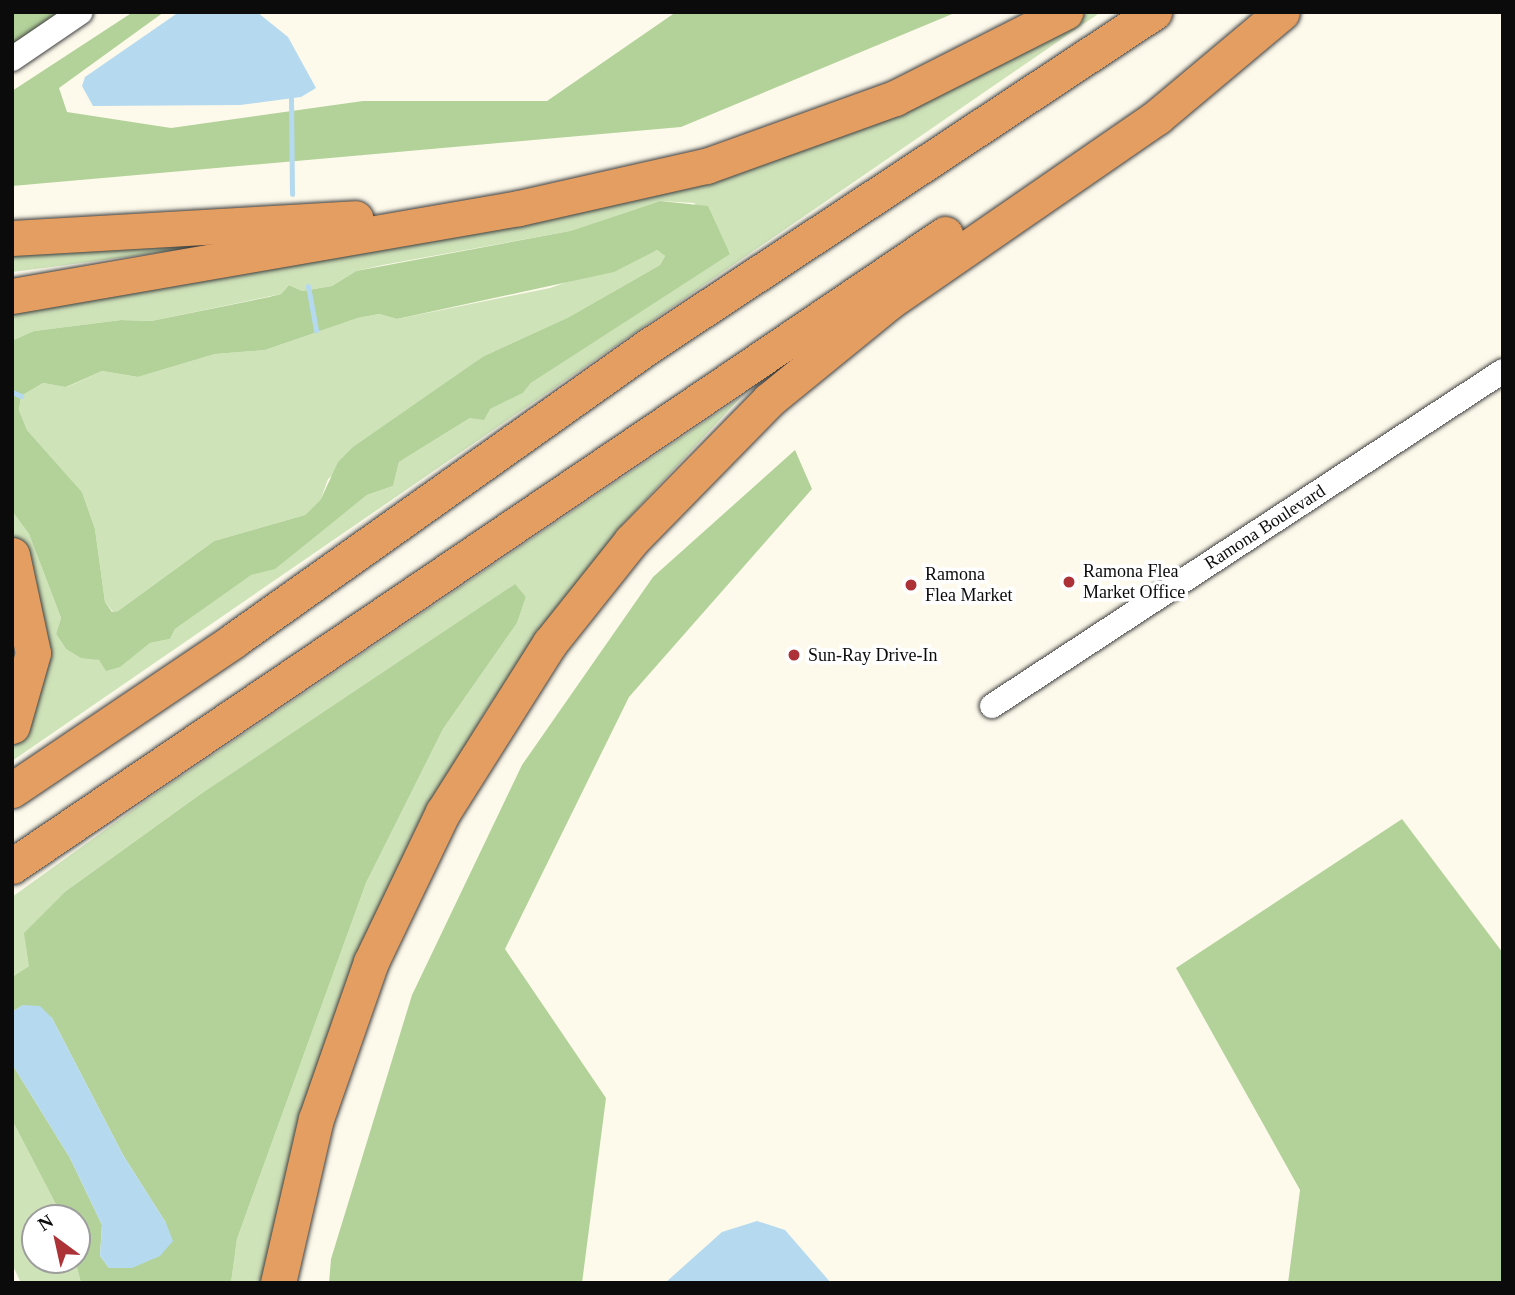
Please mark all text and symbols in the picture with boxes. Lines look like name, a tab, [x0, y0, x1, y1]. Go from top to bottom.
street label: Ramona Boulevard	[1201, 480, 1329, 574]
place label: Ramona Flea Market Office	[1083, 561, 1185, 604]
place label: Ramona Flea Market	[925, 564, 1012, 606]
marker: Ramona Flea Market Office	[1061, 574, 1077, 590]
marker: Ramona Flea Market	[903, 577, 919, 593]
place label: Sun-Ray Drive-In	[808, 644, 937, 666]
marker: Sun-Ray Drive-In	[786, 647, 802, 663]
north arrow	[21, 1204, 91, 1274]
text: N	[34, 1210, 57, 1235]

